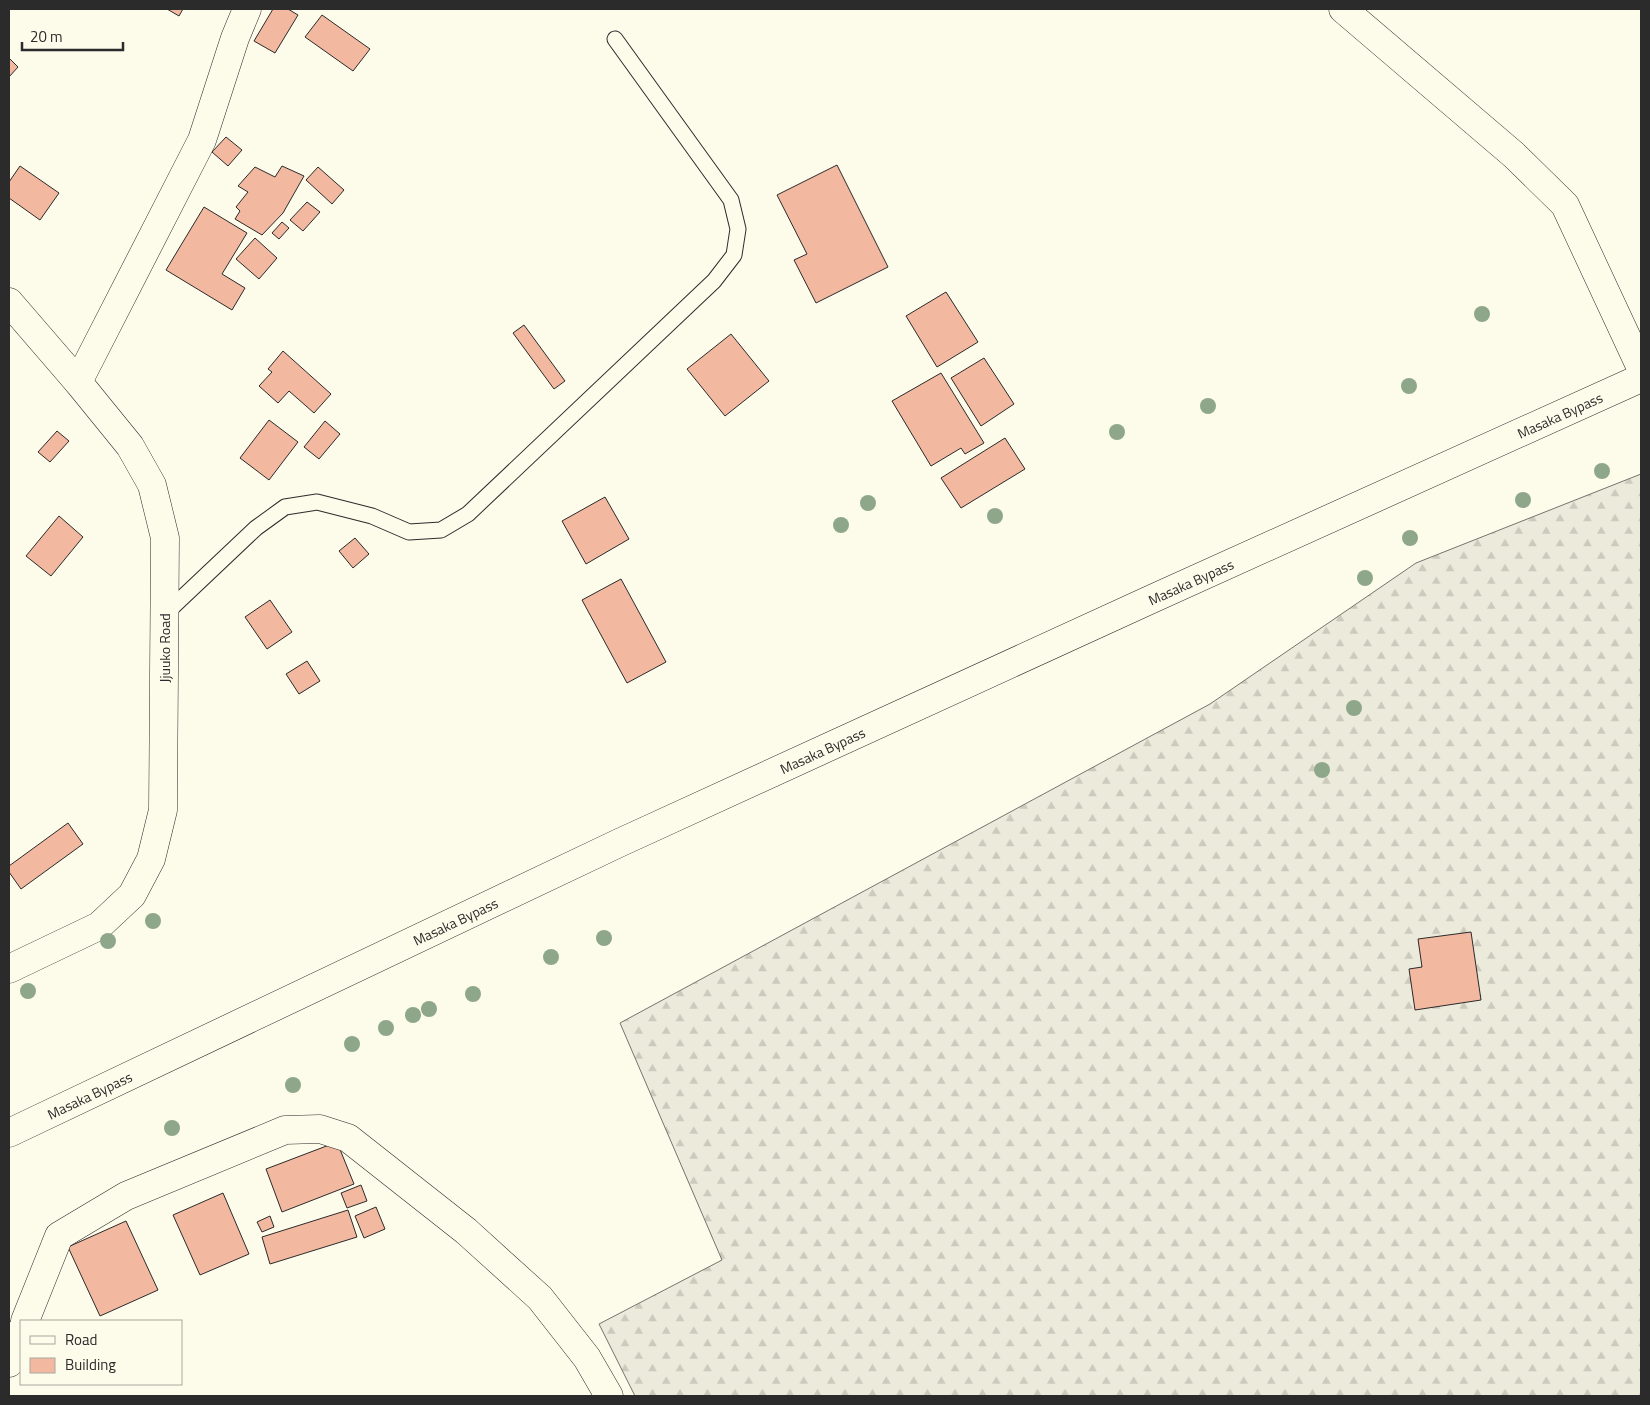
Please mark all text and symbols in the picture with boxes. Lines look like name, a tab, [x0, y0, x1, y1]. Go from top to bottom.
scale bar	[22, 20, 124, 52]
text: 20 m	[30, 25, 63, 48]
street label: Masaka Bypass	[1513, 386, 1606, 443]
street label: Masaka Bypass	[1144, 553, 1237, 610]
street label: Jjuuko Road	[154, 613, 175, 683]
street label: Masaka Bypass	[776, 721, 868, 779]
street label: Masaka Bypass	[409, 892, 501, 950]
street label: Masaka Bypass	[43, 1066, 135, 1124]
legend	[20, 1320, 182, 1385]
text: Road	[65, 1328, 97, 1351]
text: Building	[65, 1353, 116, 1376]

